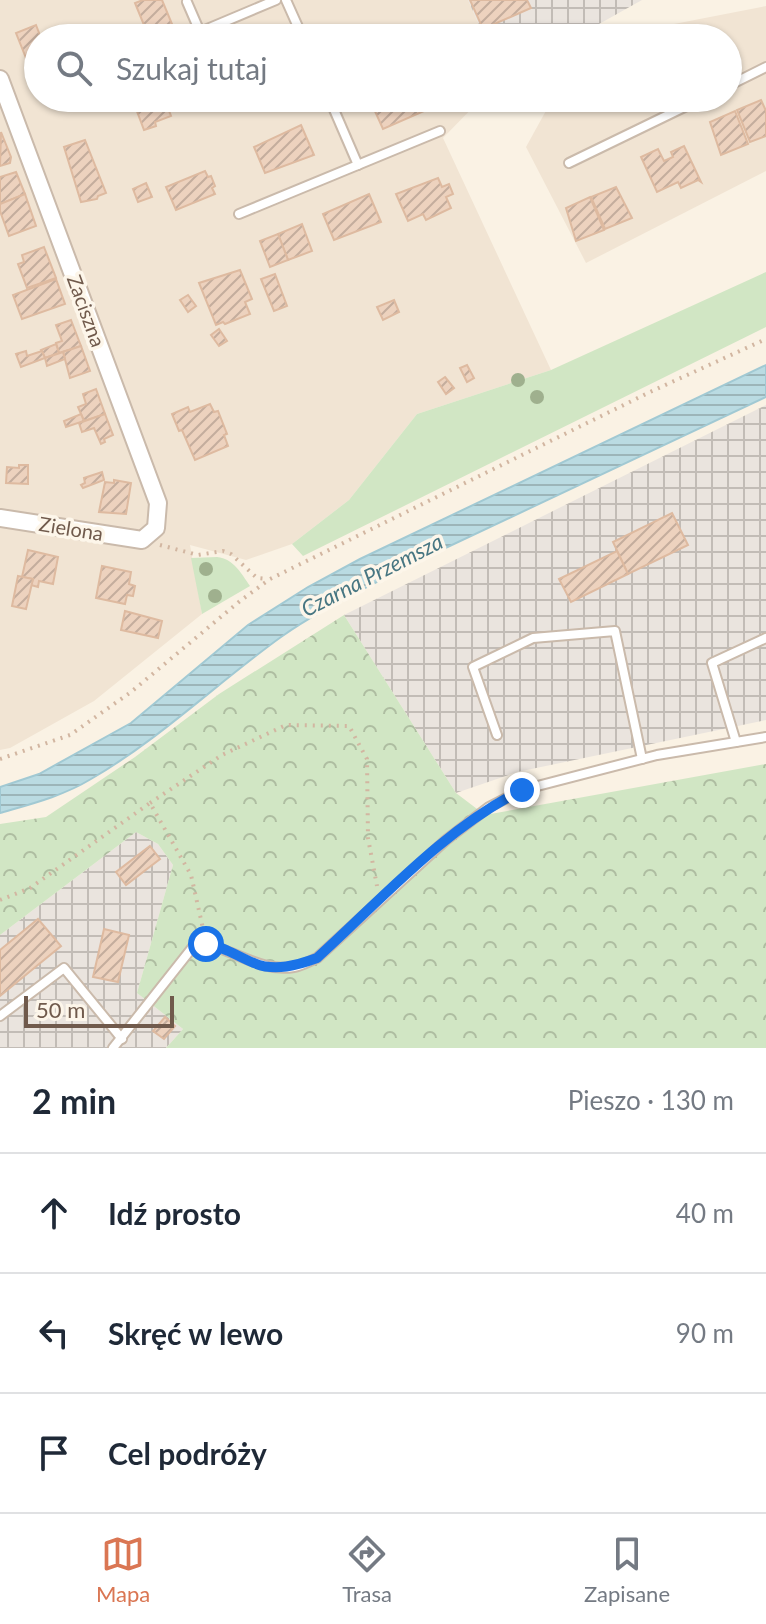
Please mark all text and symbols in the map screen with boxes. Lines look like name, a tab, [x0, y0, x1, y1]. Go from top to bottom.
search box	[24, 24, 742, 112]
icon: search	[52, 46, 96, 90]
text: Szukaj tutaj	[116, 50, 267, 86]
street label: Zaciszna	[63, 271, 111, 350]
street label: Zielona	[37, 511, 105, 545]
water label: Czarna Przemsza	[296, 527, 447, 622]
route end	[504, 772, 540, 808]
route start	[188, 926, 224, 962]
scale bar	[24, 992, 174, 1028]
text: 50 m	[36, 996, 85, 1023]
text: 2 min	[32, 1080, 116, 1121]
text: Pieszo · 130 m	[568, 1084, 734, 1116]
icon: ahead	[32, 1191, 76, 1235]
text: Idź prosto	[108, 1195, 241, 1231]
text: 40 m	[676, 1197, 734, 1229]
icon: left	[32, 1311, 76, 1355]
text: Skręć w lewo	[108, 1315, 283, 1351]
text: 90 m	[676, 1317, 734, 1349]
icon: arrive	[32, 1431, 76, 1475]
text: Cel podróży	[108, 1435, 267, 1471]
tab: Mapa	[96, 1532, 150, 1607]
tab: Trasa	[342, 1532, 392, 1607]
tab: Zapisane	[584, 1532, 670, 1607]

